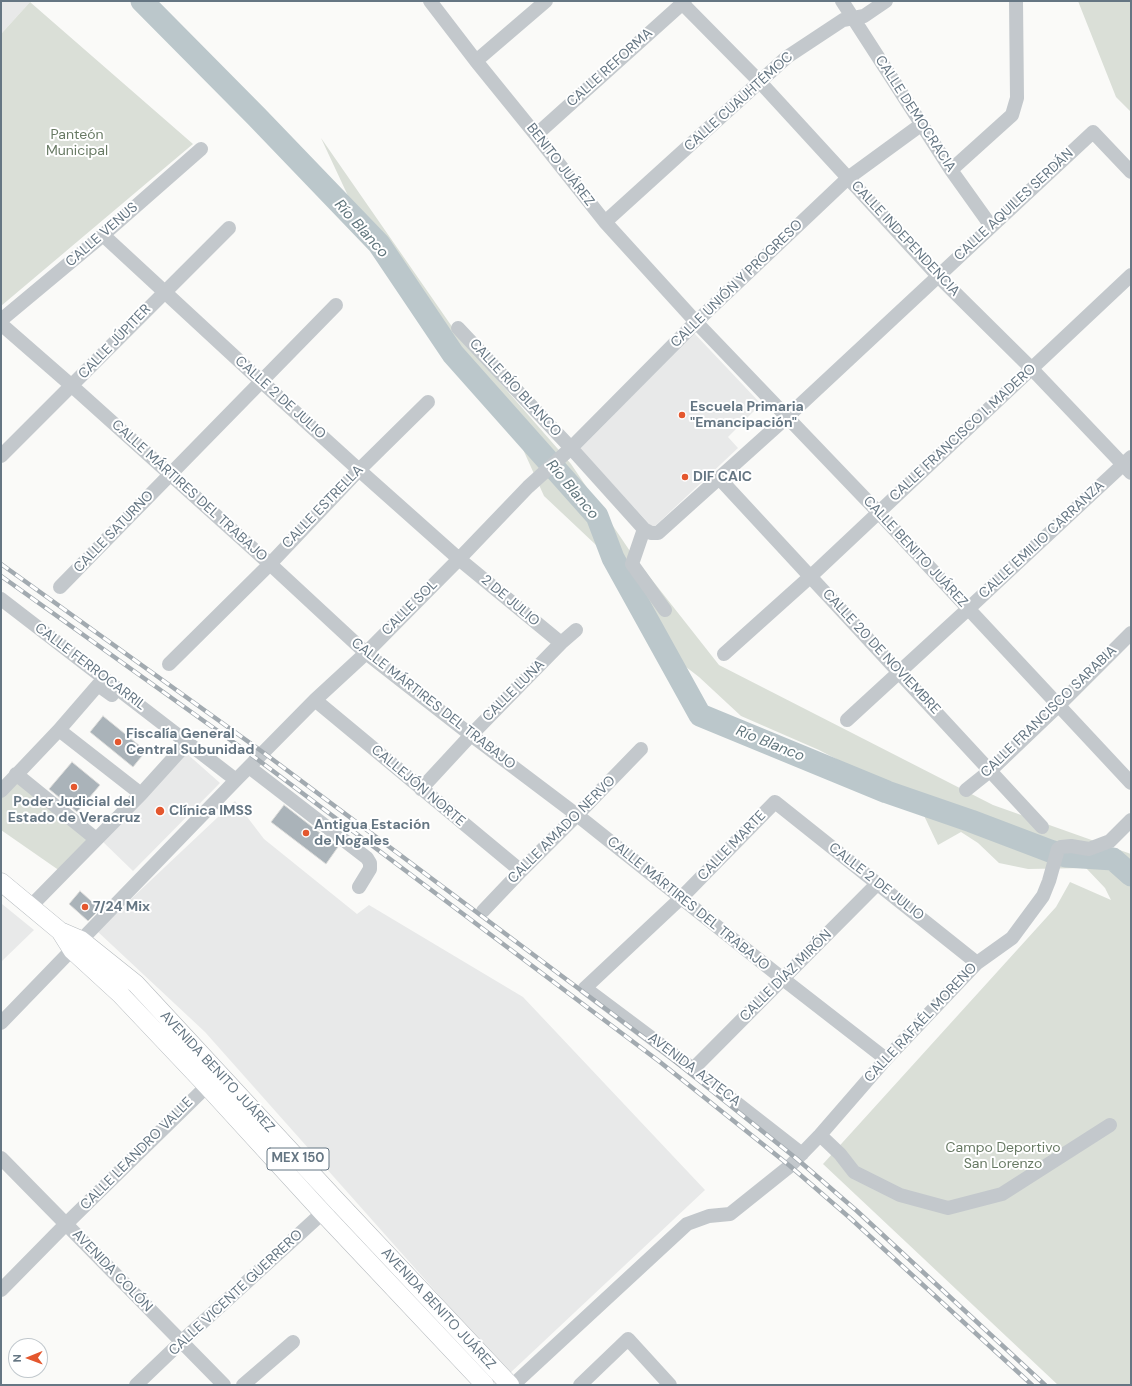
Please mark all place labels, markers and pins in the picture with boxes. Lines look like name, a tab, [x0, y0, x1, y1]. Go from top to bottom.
place label: Escuela Primaria "Emancipación"	[690, 399, 804, 432]
marker: Escuela Primaria "Emancipación"	[677, 410, 687, 420]
place label: DIF CAIC	[693, 469, 752, 485]
marker: DIF CAIC	[680, 472, 690, 482]
place label: Fiscalía General Central Subunidad	[126, 726, 254, 758]
marker: Fiscalía General Central Subunidad	[113, 737, 123, 747]
marker: Poder Judicial del Estado de Veracruz	[69, 782, 79, 792]
place label: Poder Judicial del Estado de Veracruz	[8, 794, 140, 826]
place label: Clínica IMSS	[169, 803, 252, 819]
marker: Clínica IMSS	[154, 805, 166, 817]
place label: Antigua Estación de Nogales	[314, 817, 430, 850]
marker: Antigua Estación de Nogales	[301, 828, 311, 838]
place label: 7/24 Mix	[93, 899, 150, 915]
marker: 7/24 Mix	[80, 902, 90, 912]

